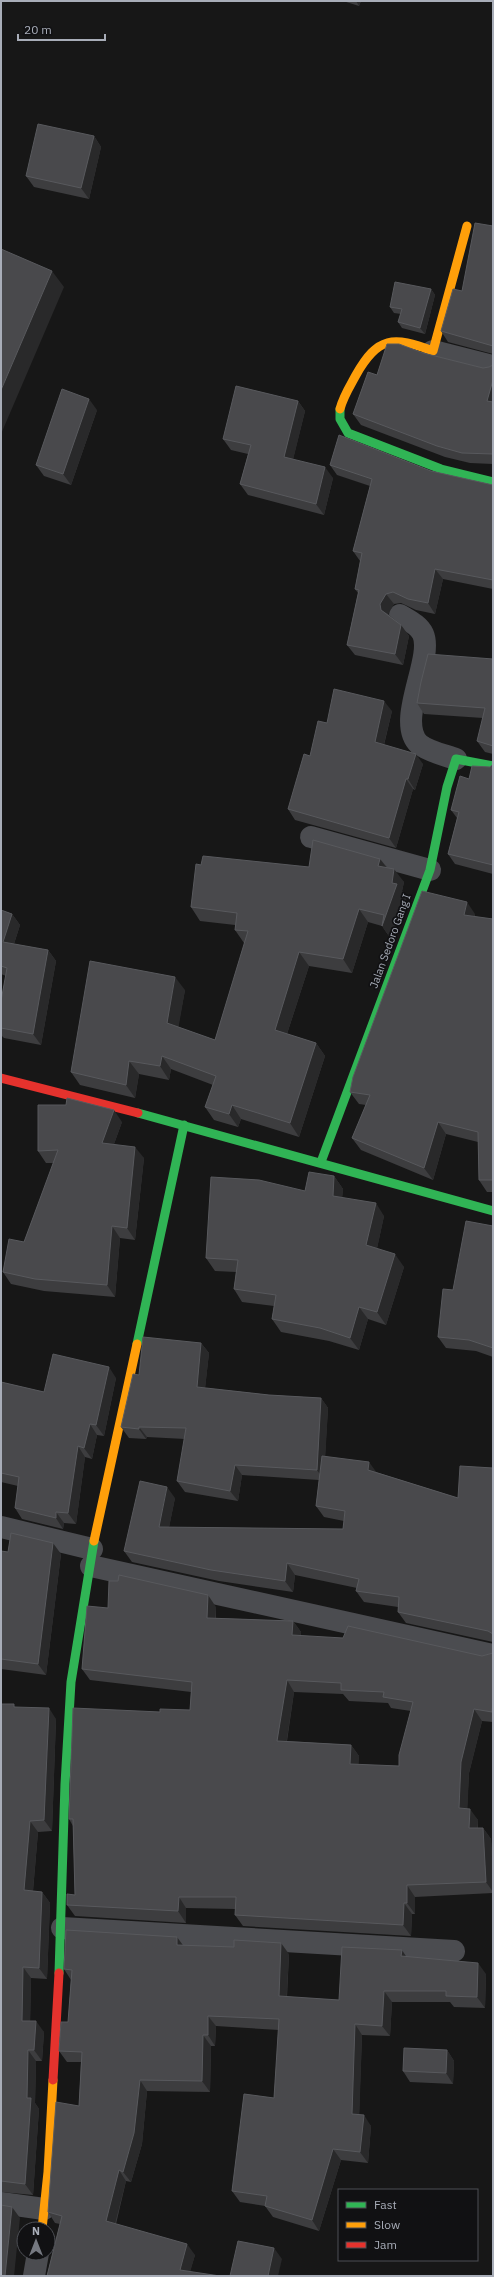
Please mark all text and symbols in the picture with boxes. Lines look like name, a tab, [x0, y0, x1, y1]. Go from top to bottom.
scale bar	[18, 16, 105, 42]
text: 20 m	[24, 22, 52, 37]
street label: Jalan Sedoro Gang I	[366, 892, 414, 990]
legend	[338, 2189, 478, 2261]
text: Fast	[374, 2197, 397, 2212]
text: Slow	[374, 2217, 400, 2232]
north arrow	[16, 2221, 56, 2261]
text: N	[32, 2224, 40, 2238]
text: Jam	[374, 2237, 397, 2252]

